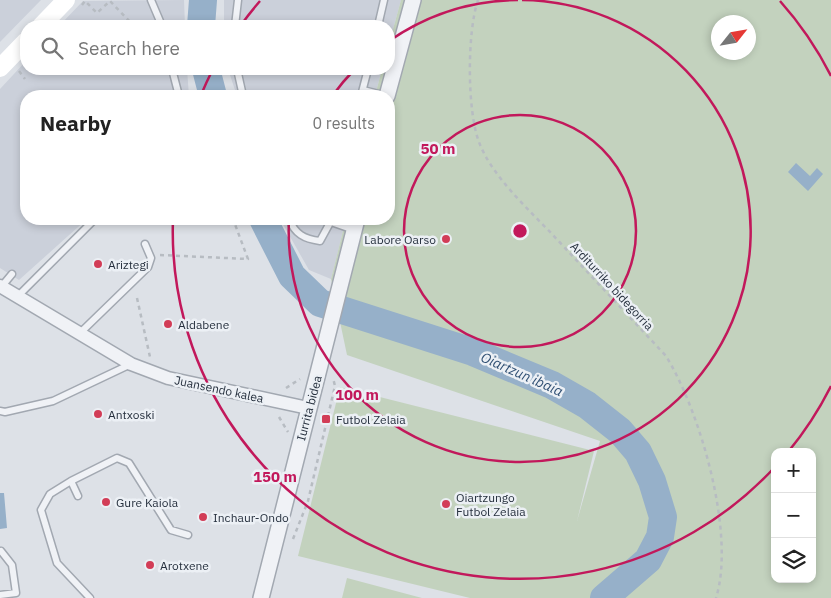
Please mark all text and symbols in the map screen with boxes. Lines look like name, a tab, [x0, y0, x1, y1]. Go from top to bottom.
north arrow	[711, 15, 756, 60]
search box	[20, 20, 395, 75]
icon: search	[38, 34, 66, 62]
text: Search here	[78, 36, 180, 60]
text: Nearby	[40, 109, 111, 137]
text: 0 results	[312, 113, 375, 133]
text: 50 m	[421, 139, 455, 158]
centre of rings	[511, 222, 529, 240]
place label: Labore Oarso	[364, 232, 436, 247]
marker: Labore Oarso	[440, 233, 452, 245]
street label: Arditurriko bidegorria	[567, 239, 657, 334]
place label: Ariztegi	[108, 257, 149, 272]
marker: Ariztegi	[92, 258, 104, 270]
place label: Aldabene	[178, 317, 230, 332]
marker: Aldabene	[162, 318, 174, 330]
water label: Oiartzun ibaia	[478, 348, 566, 400]
street label: Juansendo kalea	[173, 372, 266, 406]
street label: Iurrita bidea	[293, 373, 325, 442]
text: 100 m	[335, 385, 379, 404]
place label: Antxoski	[108, 407, 155, 422]
marker: Antxoski	[92, 408, 104, 420]
place label: Futbol Zelaia	[336, 412, 406, 427]
marker: Futbol Zelaia	[320, 413, 332, 425]
map controls	[771, 448, 816, 583]
button: +	[771, 448, 816, 493]
text: 150 m	[253, 467, 297, 486]
place label: Oiartzungo Futbol Zelaia	[456, 490, 526, 519]
button: −	[771, 493, 816, 538]
place label: Gure Kaiola	[116, 495, 179, 510]
marker: Gure Kaiola	[100, 496, 112, 508]
marker: Oiartzungo Futbol Zelaia	[440, 498, 452, 510]
place label: Inchaur-Ondo	[213, 510, 289, 525]
marker: Inchaur-Ondo	[197, 511, 209, 523]
button: layers	[771, 538, 816, 583]
place label: Arotxene	[160, 558, 209, 573]
marker: Arotxene	[144, 559, 156, 571]

